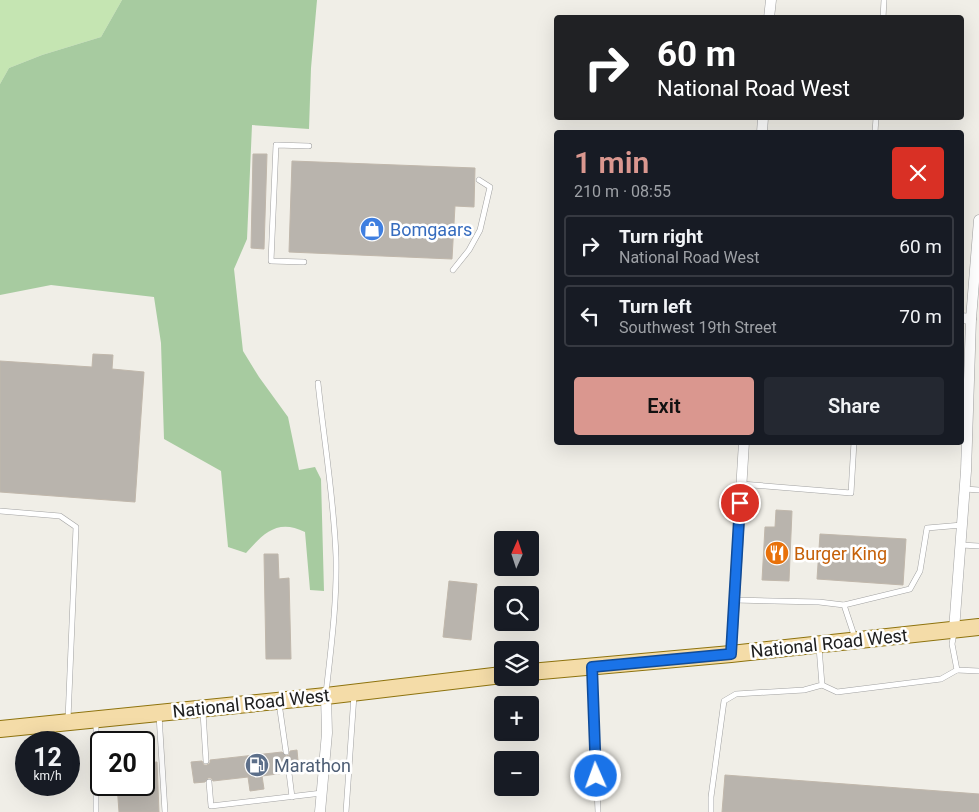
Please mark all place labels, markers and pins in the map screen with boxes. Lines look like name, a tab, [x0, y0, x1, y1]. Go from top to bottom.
shop icon: Bomgaars	[359, 216, 385, 242]
place label: Bomgaars	[390, 219, 472, 240]
pin	[719, 482, 761, 524]
restaurant icon: Burger King	[764, 540, 790, 566]
place label: Burger King	[794, 543, 887, 564]
fuel station icon: Marathon	[244, 752, 270, 778]
place label: Marathon	[274, 755, 351, 776]

